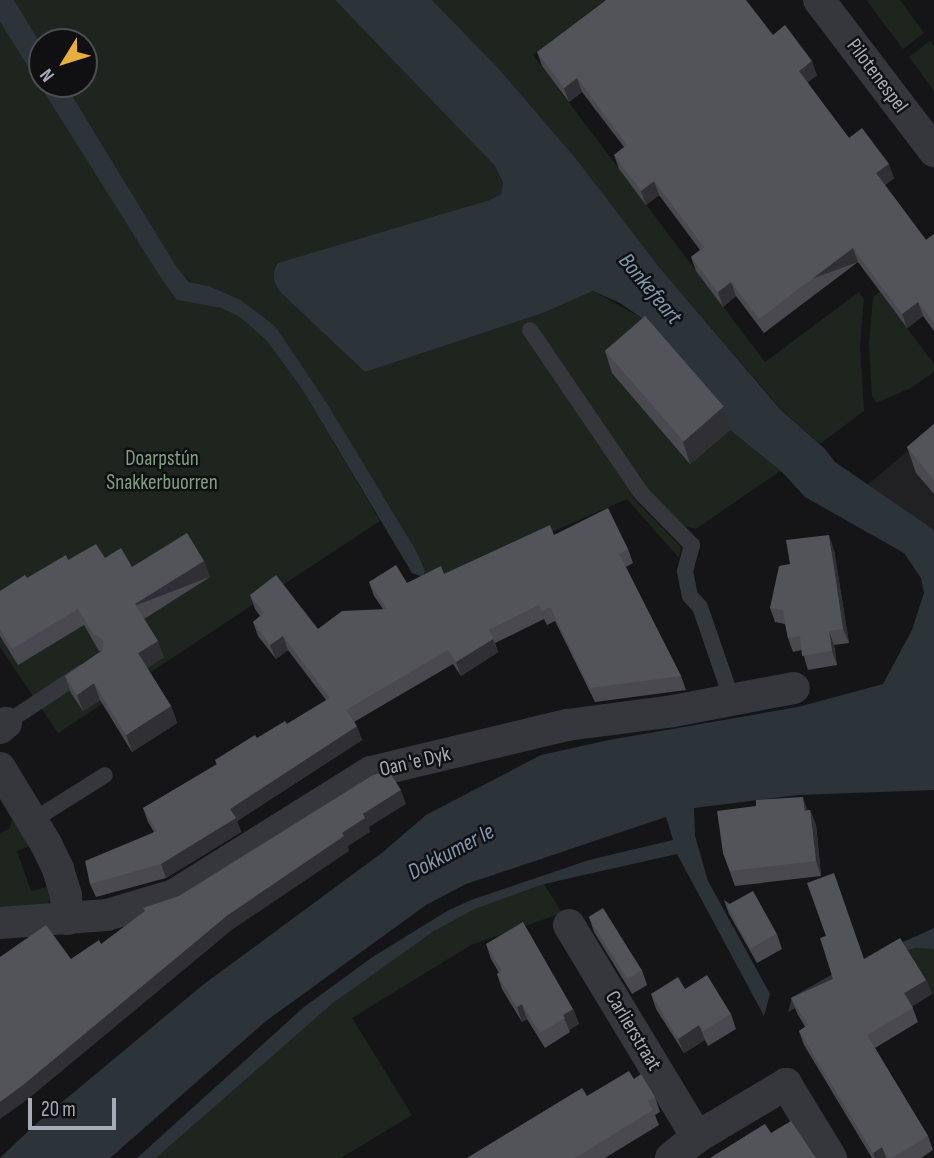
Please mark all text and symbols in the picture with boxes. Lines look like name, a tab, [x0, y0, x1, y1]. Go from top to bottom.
north arrow	[28, 28, 98, 98]
street label: Pilotenespel	[841, 34, 913, 118]
text: N	[35, 64, 60, 86]
water label: Bonkefeart	[612, 248, 688, 330]
park label: Doarpstún Snakkerbuorren	[106, 446, 218, 496]
street label: Oan 'e Dyk	[377, 742, 453, 782]
water label: Dokkumer Ie	[403, 818, 499, 886]
street label: Carlierstraat	[599, 987, 667, 1075]
scale bar	[32, 1084, 119, 1128]
text: 20 m	[41, 1097, 76, 1122]

